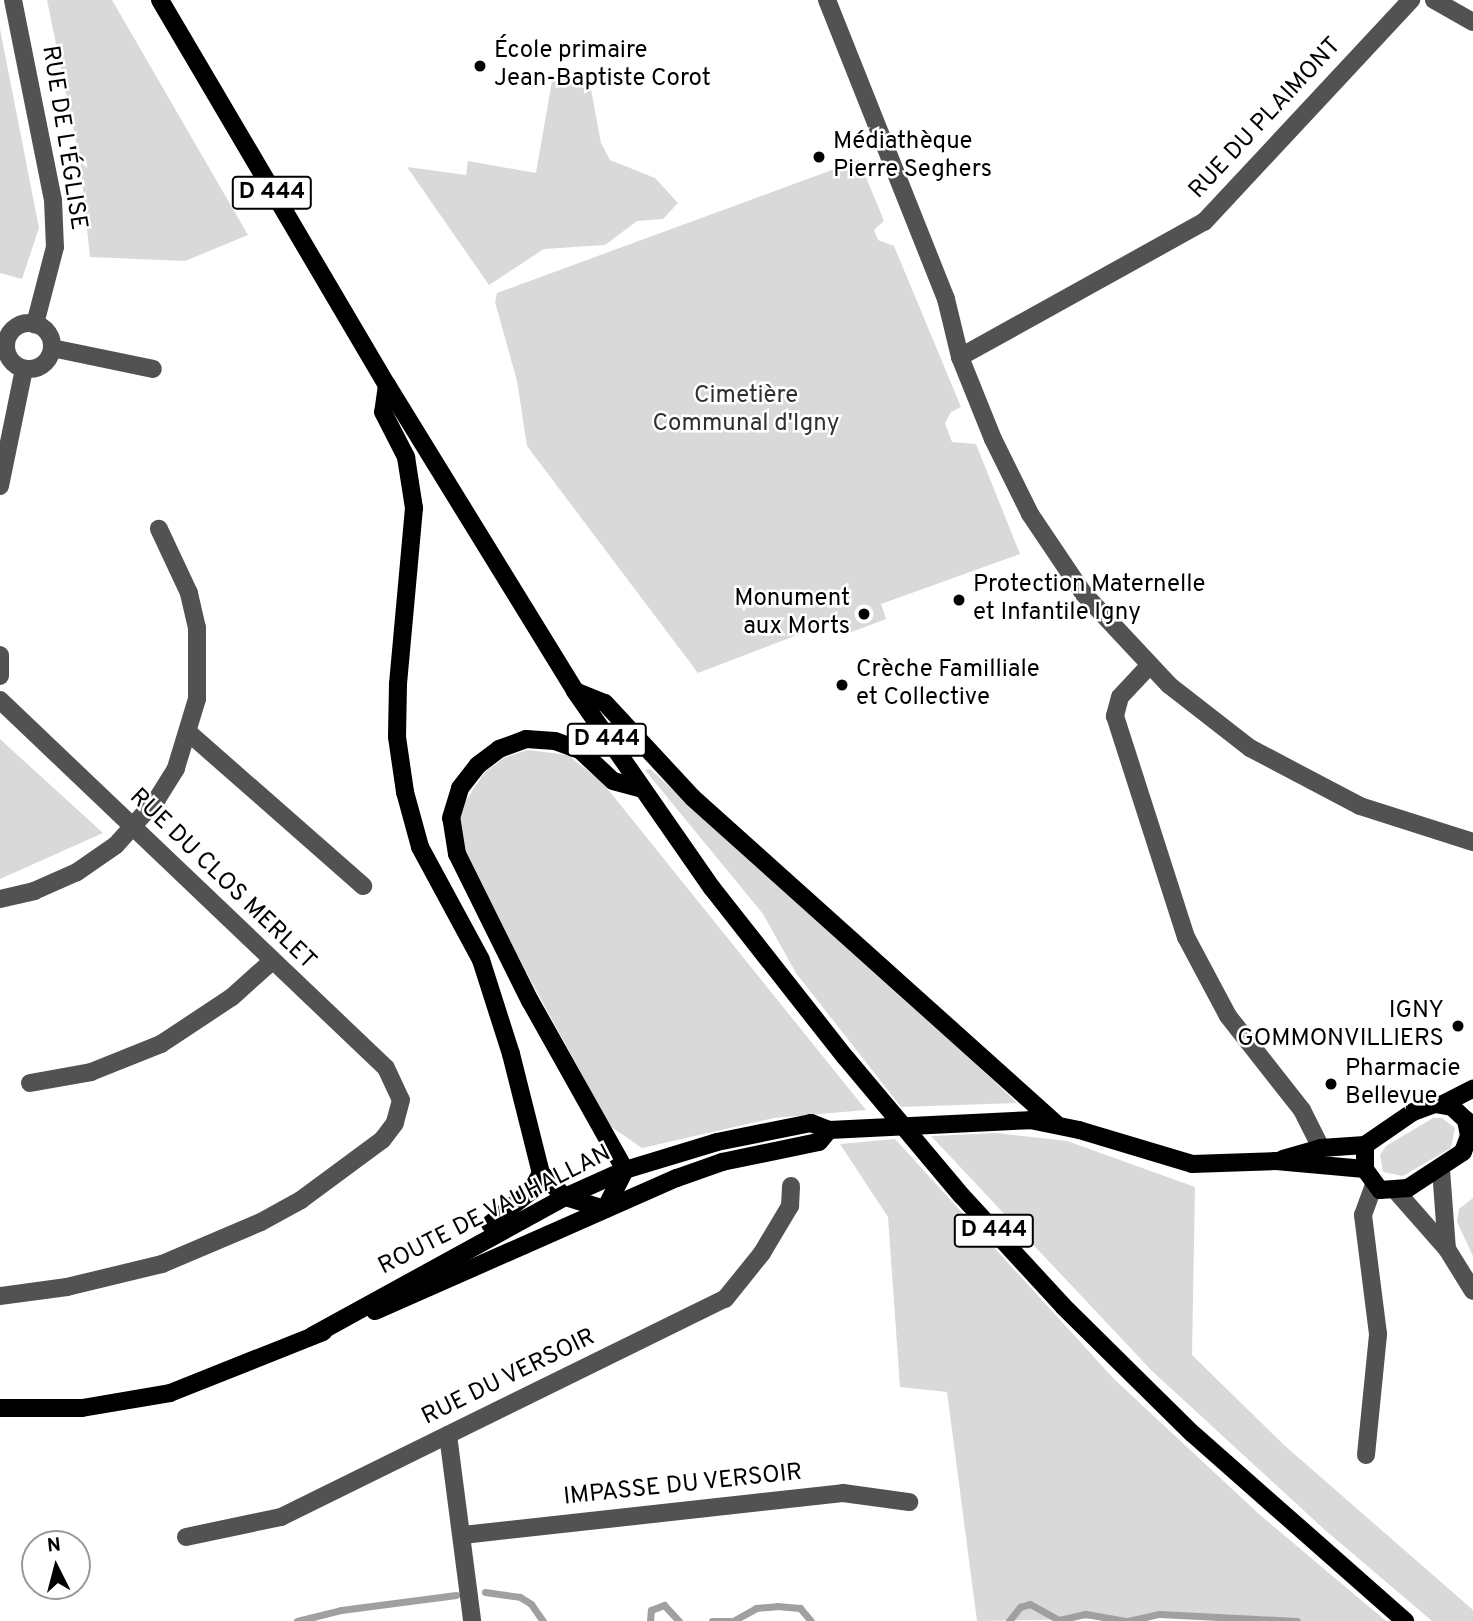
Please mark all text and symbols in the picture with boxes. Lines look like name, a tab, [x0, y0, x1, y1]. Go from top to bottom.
street label: RUE DU PLAIMONT	[1184, 32, 1348, 206]
place label: École primaire Jean-Baptiste Corot	[494, 38, 711, 94]
street label: RUE DE L'ÉGLISE	[34, 44, 92, 232]
marker: École primaire Jean-Baptiste Corot	[472, 58, 488, 74]
place label: Médiathèque Pierre Seghers	[833, 129, 992, 185]
marker: Médiathèque Pierre Seghers	[811, 149, 827, 165]
road number: D 444	[232, 174, 312, 212]
park label: Cimetière Communal d'Igny	[652, 383, 840, 439]
place label: Protection Maternelle et Infantile Igny	[973, 572, 1205, 628]
place label: Monument aux Morts	[734, 586, 850, 642]
marker: Protection Maternelle et Infantile Igny	[951, 592, 967, 608]
marker: Monument aux Morts	[856, 606, 872, 622]
place label: Crèche Familliale et Collective	[856, 657, 1040, 713]
marker: Crèche Familliale et Collective	[834, 677, 850, 693]
road number: D 444	[567, 720, 647, 760]
street label: RUE DU CLOS MERLET	[123, 783, 321, 977]
place label: IGNY GOMMONVILLIERS	[1237, 998, 1444, 1054]
marker: IGNY GOMMONVILLIERS	[1450, 1018, 1466, 1034]
place label: Pharmacie Bellevue	[1345, 1056, 1460, 1112]
marker: Pharmacie Bellevue	[1323, 1076, 1339, 1092]
street label: ROUTE DE VAUHALLAN	[374, 1140, 616, 1282]
road number: D 444	[954, 1212, 1034, 1250]
street label: RUE DU VERSOIR	[417, 1323, 601, 1433]
street label: IMPASSE DU VERSOIR	[562, 1459, 804, 1513]
north arrow	[21, 1530, 91, 1600]
text: N	[46, 1533, 62, 1559]

